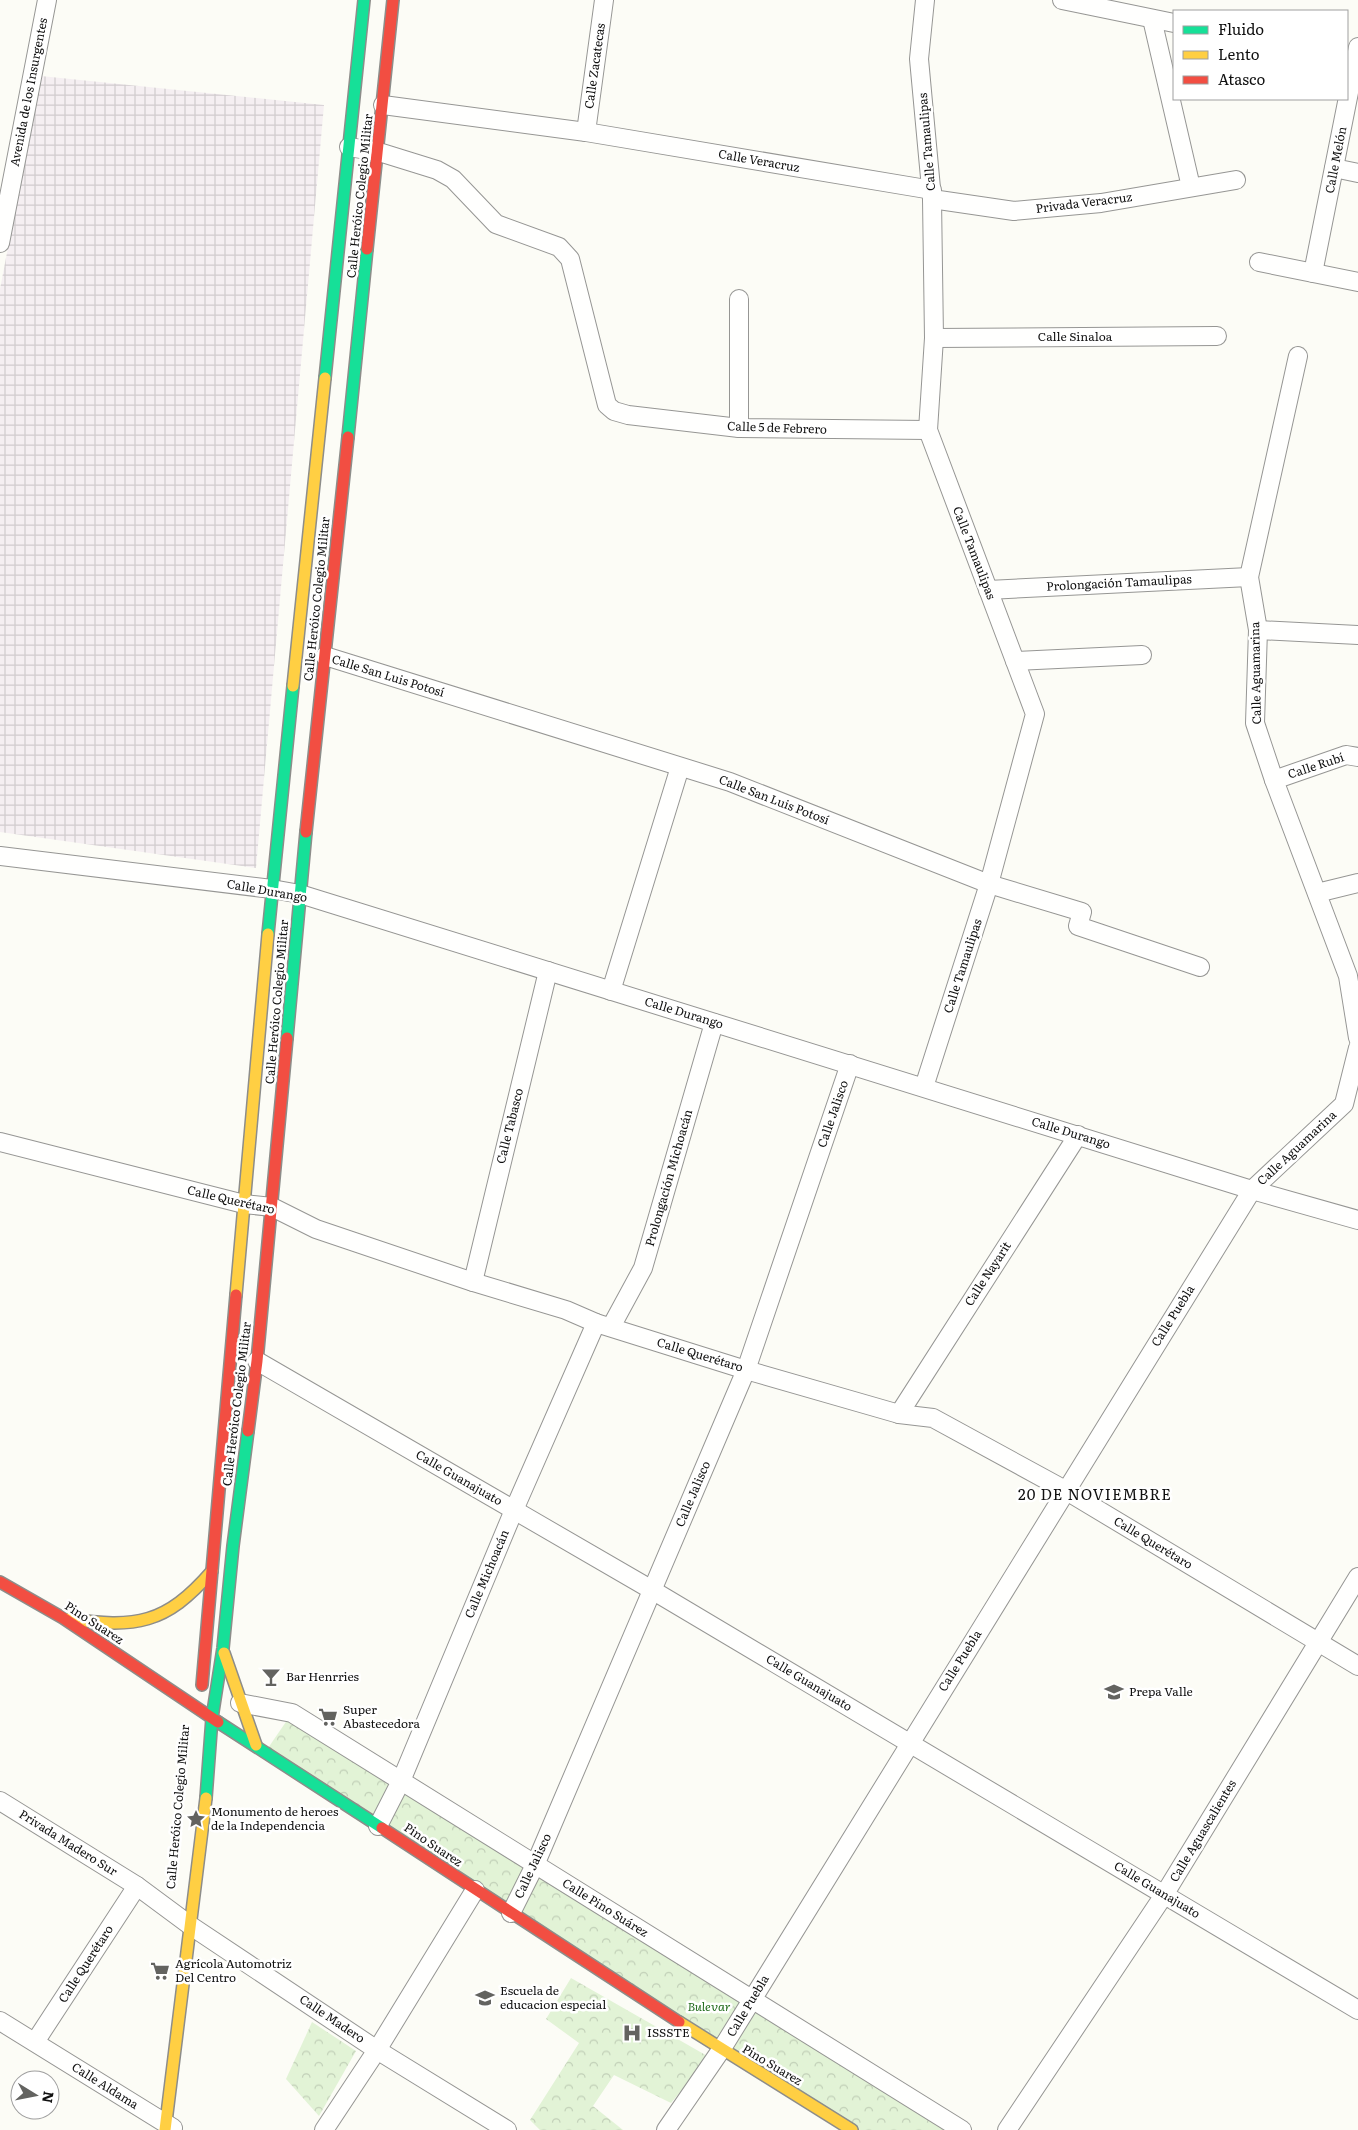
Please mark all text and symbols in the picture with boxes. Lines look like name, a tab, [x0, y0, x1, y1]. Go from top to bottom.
legend	[1173, 10, 1348, 100]
street label: Avenida de los Insurgentes	[5, 15, 51, 168]
text: Fluido	[1218, 17, 1264, 40]
street label: Calle Zacatecas	[579, 21, 609, 110]
text: Lento	[1218, 42, 1260, 65]
text: Atasco	[1218, 67, 1265, 90]
street label: Calle Tamaulipas	[913, 92, 939, 192]
street label: Calle Heróico Colegio Militar	[341, 113, 377, 279]
street label: Calle Melón	[1320, 125, 1350, 195]
street label: Calle Veracruz	[717, 144, 801, 176]
street label: Privada Veracruz	[1035, 187, 1133, 217]
street label: Calle Sinaloa	[1038, 327, 1113, 345]
street label: Calle 5 de Febrero	[727, 416, 827, 438]
street label: Calle Tamaulipas	[949, 504, 1001, 602]
street label: Calle Heróico Colegio Militar	[298, 516, 334, 682]
street label: Prolongación Tamaulipas	[1046, 569, 1193, 595]
street label: Calle Aguamarina	[1245, 621, 1265, 725]
street label: Calle San Luis Potosí	[330, 649, 447, 701]
street label: Calle Rubí	[1285, 748, 1346, 783]
street label: Calle San Luis Potosí	[717, 770, 832, 828]
street label: Calle Durango	[225, 874, 309, 906]
street label: Calle Tamaulipas	[938, 916, 986, 1015]
street label: Calle Heróico Colegio Militar	[260, 919, 292, 1085]
street label: Calle Durango	[643, 992, 726, 1033]
street label: Calle Jalisco	[812, 1077, 852, 1150]
street label: Calle Tabasco	[491, 1086, 527, 1166]
street label: Calle Aguamarina	[1253, 1105, 1340, 1189]
street label: Prolongación Michoacán	[640, 1107, 696, 1248]
street label: Calle Durango	[1030, 1112, 1113, 1153]
street label: Calle Querétaro	[186, 1180, 277, 1218]
street label: Calle Nayarit	[960, 1237, 1015, 1309]
street label: Calle Puebla	[1146, 1281, 1199, 1350]
street label: Calle Heróico Colegio Militar	[217, 1321, 255, 1487]
street label: Calle Querétaro	[655, 1332, 746, 1376]
street label: Calle Guanajuato	[413, 1445, 506, 1509]
street label: Calle Jalisco	[670, 1458, 714, 1530]
district label: 20 DE NOVIEMBRE	[1018, 1482, 1172, 1505]
street label: Calle Querétaro	[1111, 1511, 1196, 1573]
street label: Calle Michoacán	[459, 1526, 513, 1621]
street label: Pino Suarez	[62, 1596, 128, 1648]
street label: Calle Puebla	[933, 1626, 986, 1695]
street label: Calle Guanajuato	[763, 1649, 856, 1715]
bar icon: Bar Henrries	[260, 1666, 282, 1688]
place label: Bar Henrries	[286, 1667, 360, 1685]
school or university icon: Prepa Valle	[1103, 1681, 1125, 1703]
place label: Prepa Valle	[1129, 1682, 1193, 1700]
place label: Super Abastecedora	[343, 1700, 421, 1732]
supermarket icon: Super Abastecedora	[317, 1706, 339, 1728]
street label: Calle Heróico Colegio Militar	[161, 1724, 193, 1890]
street label: Calle Aguascalientes	[1164, 1775, 1240, 1885]
place label: Monumento de heroes de la Independencia	[211, 1802, 339, 1834]
street label: Privada Madero Sur	[16, 1805, 121, 1880]
place icon: Monumento de heroes de la Independencia	[185, 1808, 207, 1830]
street label: Pino Suarez	[401, 1818, 467, 1870]
street label: Calle Jalisco	[509, 1830, 555, 1901]
street label: Calle Guanajuato	[1111, 1856, 1204, 1922]
street label: Calle Pino Suárez	[559, 1873, 652, 1941]
street label: Calle Querétaro	[53, 1921, 117, 2006]
place label: Agrícola Automotriz Del Centro	[175, 1954, 292, 1986]
supermarket icon: Agrícola Automotriz Del Centro	[149, 1960, 171, 1982]
street label: Calle Puebla	[722, 1971, 773, 2040]
place label: Escuela de educacion especial	[500, 1981, 606, 2013]
school or university icon: Escuela de educacion especial	[474, 1987, 496, 2009]
street label: Calle Madero	[296, 1990, 369, 2047]
park label: Bulevar	[687, 1997, 731, 2015]
hospital icon: ISSSTE	[621, 2022, 643, 2044]
place label: ISSSTE	[647, 2023, 690, 2041]
street label: Pino Suarez	[739, 2039, 806, 2089]
street label: Calle Aldama	[69, 2057, 143, 2113]
north arrow	[10, 2070, 60, 2120]
text: N	[38, 2090, 60, 2105]

